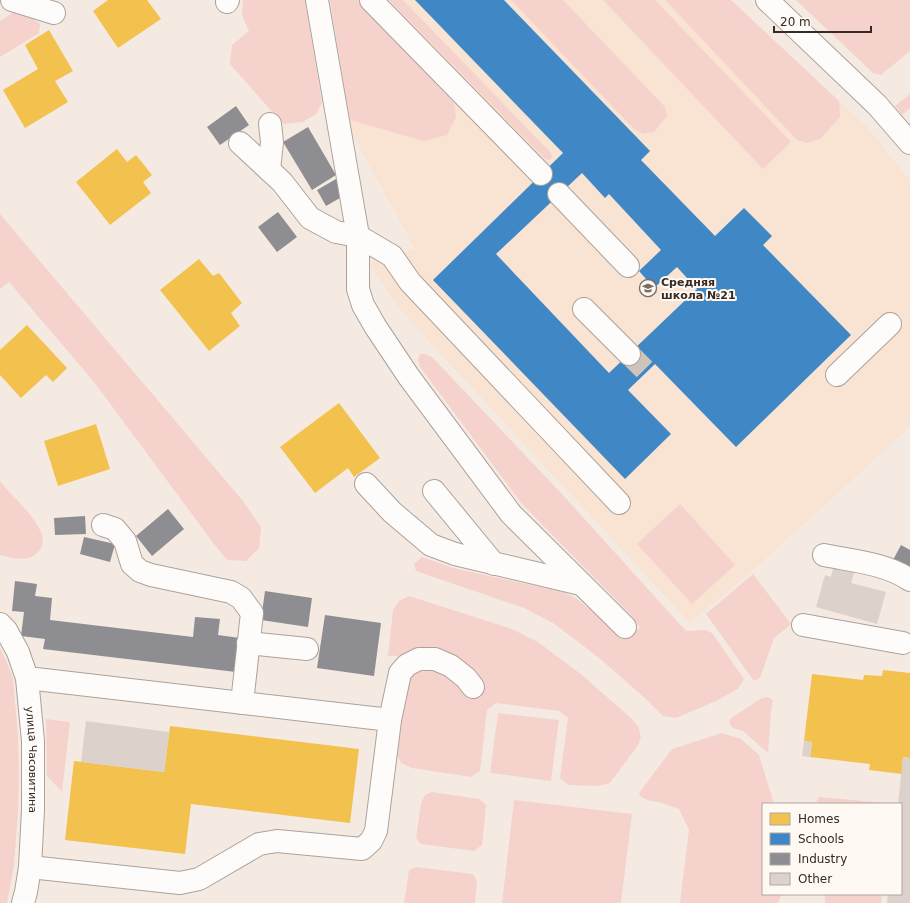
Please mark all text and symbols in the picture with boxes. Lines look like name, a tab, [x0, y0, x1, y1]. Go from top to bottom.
scale bar	[774, 8, 871, 34]
text: 20 m	[780, 15, 811, 29]
place label: Средняя школа №21	[661, 276, 736, 302]
school or university icon: Средняя школа №21	[638, 278, 658, 298]
street label: улица Часовитина	[23, 706, 39, 813]
legend	[762, 803, 902, 895]
text: Homes	[798, 812, 840, 826]
text: Schools	[798, 832, 844, 846]
text: Industry	[798, 852, 847, 866]
text: Other	[798, 872, 832, 886]

